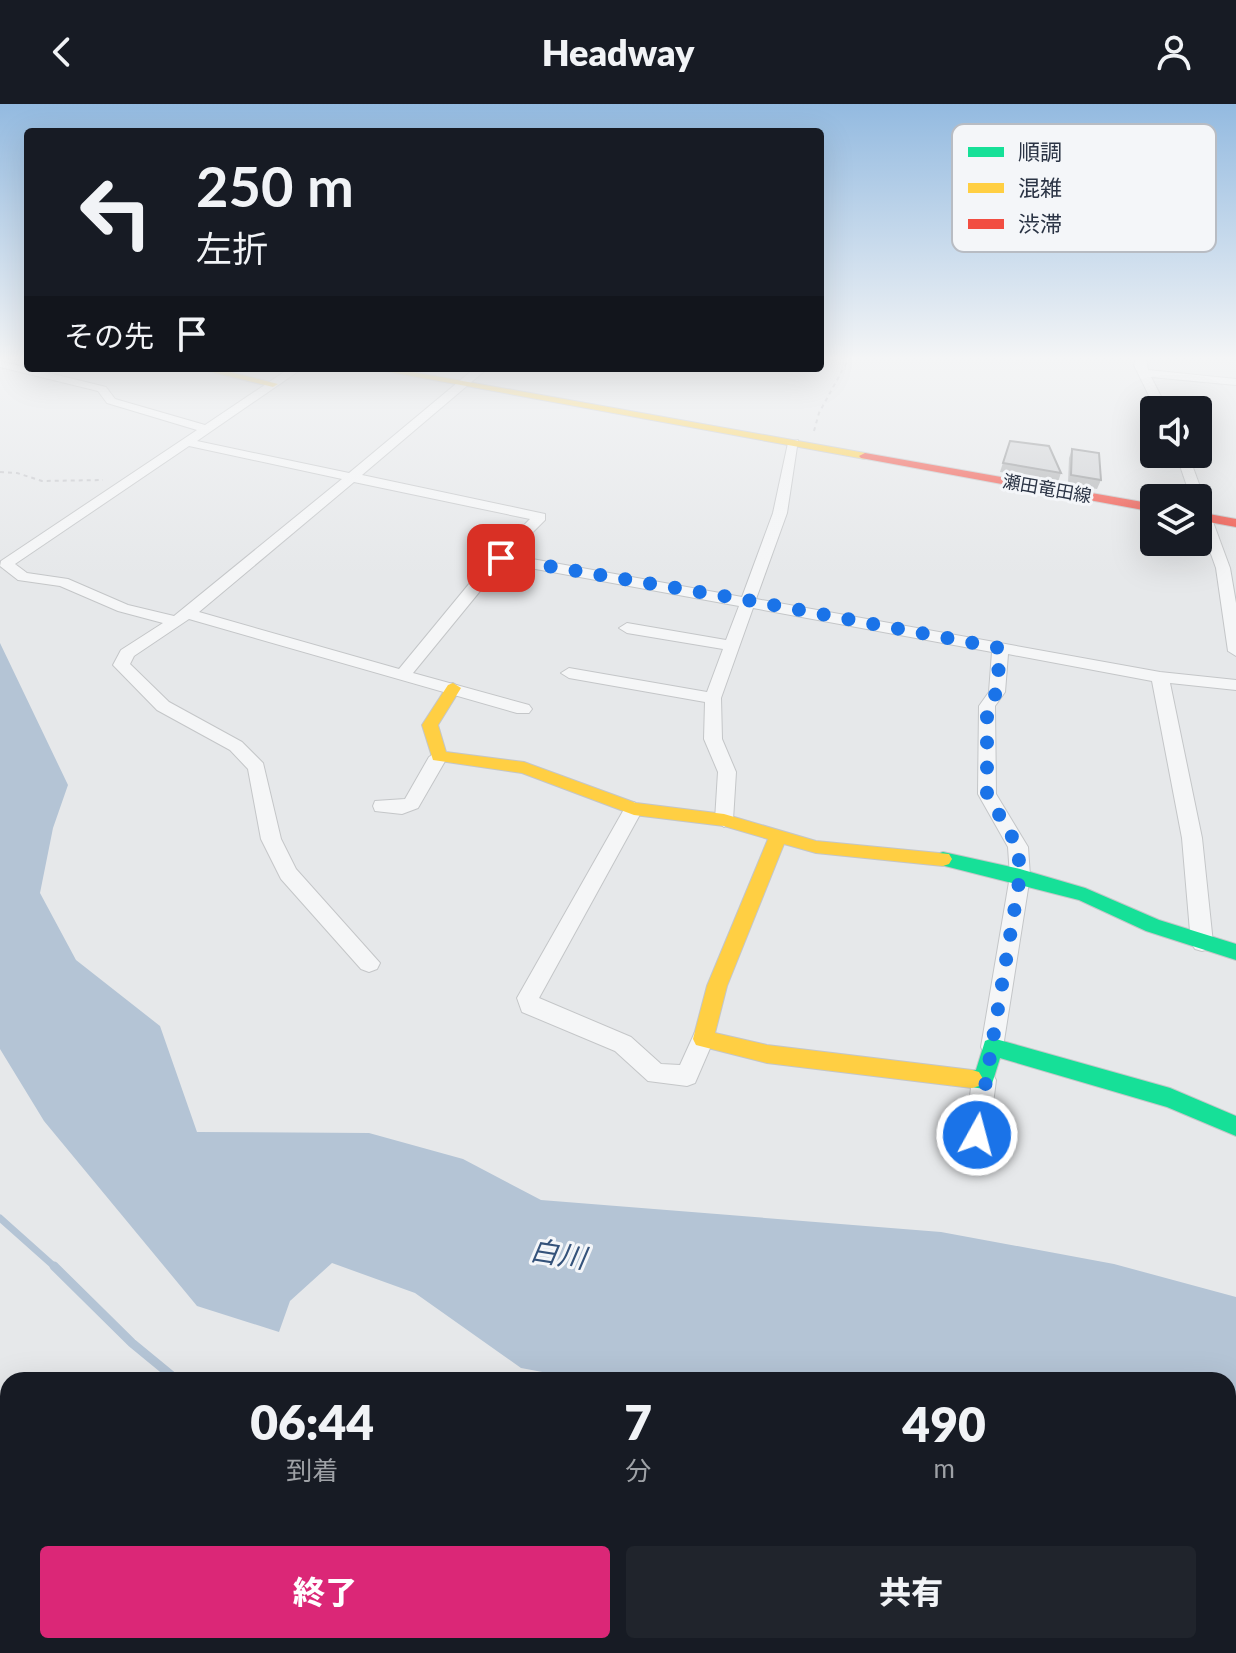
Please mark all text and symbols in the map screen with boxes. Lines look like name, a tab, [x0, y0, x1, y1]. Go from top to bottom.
icon: back	[40, 30, 84, 74]
text: Headway	[542, 30, 694, 74]
icon: person	[1152, 30, 1196, 74]
legend	[952, 124, 1216, 252]
text: 順調	[1018, 138, 1062, 165]
text: 250 m	[196, 152, 354, 219]
icon: left	[64, 160, 168, 264]
text: 混雑	[1018, 174, 1062, 201]
text: 渋滞	[1018, 210, 1062, 237]
text: 左折	[196, 226, 268, 270]
icon: arrive	[170, 312, 214, 356]
text: その先	[64, 317, 154, 353]
map controls	[1140, 396, 1212, 556]
button: sound	[1140, 396, 1212, 468]
street label: 瀬田竜田線	[1001, 469, 1093, 507]
button: layers	[1140, 484, 1212, 556]
pin	[467, 524, 535, 592]
icon: arrive	[479, 536, 523, 580]
position arrow	[935, 1093, 1019, 1177]
water label: 白川	[528, 1232, 591, 1275]
text: 06:44	[250, 1393, 374, 1450]
text: 7	[624, 1393, 652, 1450]
text: 490	[902, 1395, 986, 1452]
text: m	[933, 1452, 955, 1484]
text: 到着	[286, 1454, 338, 1486]
text: 分	[625, 1454, 651, 1486]
button: 終了	[40, 1546, 610, 1638]
button: 共有	[626, 1546, 1196, 1638]

